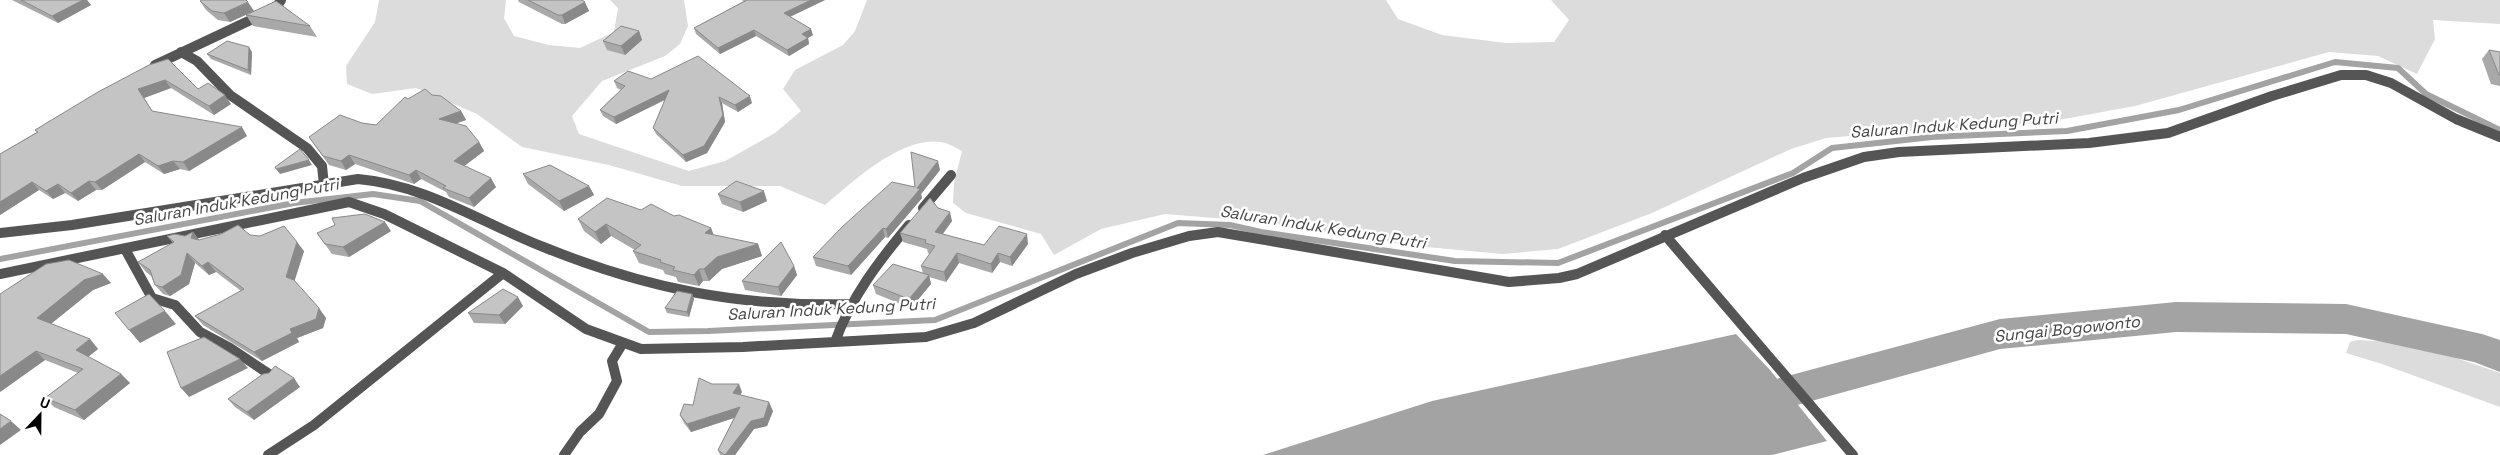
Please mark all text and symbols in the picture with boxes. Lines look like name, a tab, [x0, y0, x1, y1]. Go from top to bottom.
water label: Saluran Induk Kedung Putri	[1849, 107, 2061, 143]
water label: Saluran Induk Kedung Putri	[132, 173, 342, 230]
water label: Saluran Induk Kedung Putri	[1219, 200, 1429, 254]
water label: Saluran Induk Kedung Putri	[727, 293, 938, 325]
water label: Sungai Bogowonto	[1993, 311, 2142, 347]
north arrow	[15, 390, 65, 440]
text: U	[37, 393, 53, 413]

